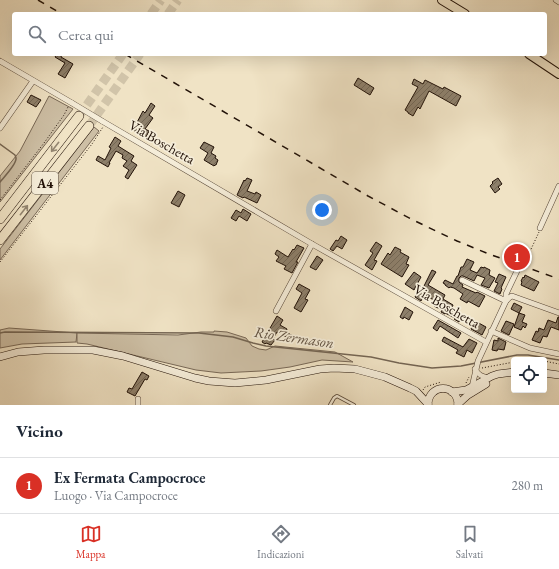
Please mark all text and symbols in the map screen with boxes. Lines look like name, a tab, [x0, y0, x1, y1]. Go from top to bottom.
search box	[12, 12, 547, 56]
icon: search	[26, 23, 48, 45]
text: Cerca qui	[58, 25, 114, 44]
street label: Via Boschetta	[126, 116, 199, 168]
one-way arrow	[51, 142, 60, 153]
road number: A4	[32, 172, 58, 194]
your location	[312, 200, 332, 220]
one-way arrow	[20, 204, 28, 215]
pin: 1	[504, 242, 530, 272]
street label: Via Boschetta	[411, 280, 484, 332]
water label: Rio Zermason	[253, 322, 335, 352]
map controls	[511, 357, 547, 393]
button: locate	[511, 357, 547, 393]
text: Vicino	[16, 420, 63, 442]
text: Ex Fermata Campocroce	[54, 468, 205, 487]
text: 1	[26, 477, 32, 494]
text: 280 m	[512, 477, 543, 494]
text: Luogo · Via Campocroce	[54, 487, 178, 504]
tab: Mappa	[76, 523, 105, 561]
tab: Indicazioni	[257, 523, 304, 561]
tab: Salvati	[456, 523, 483, 561]

